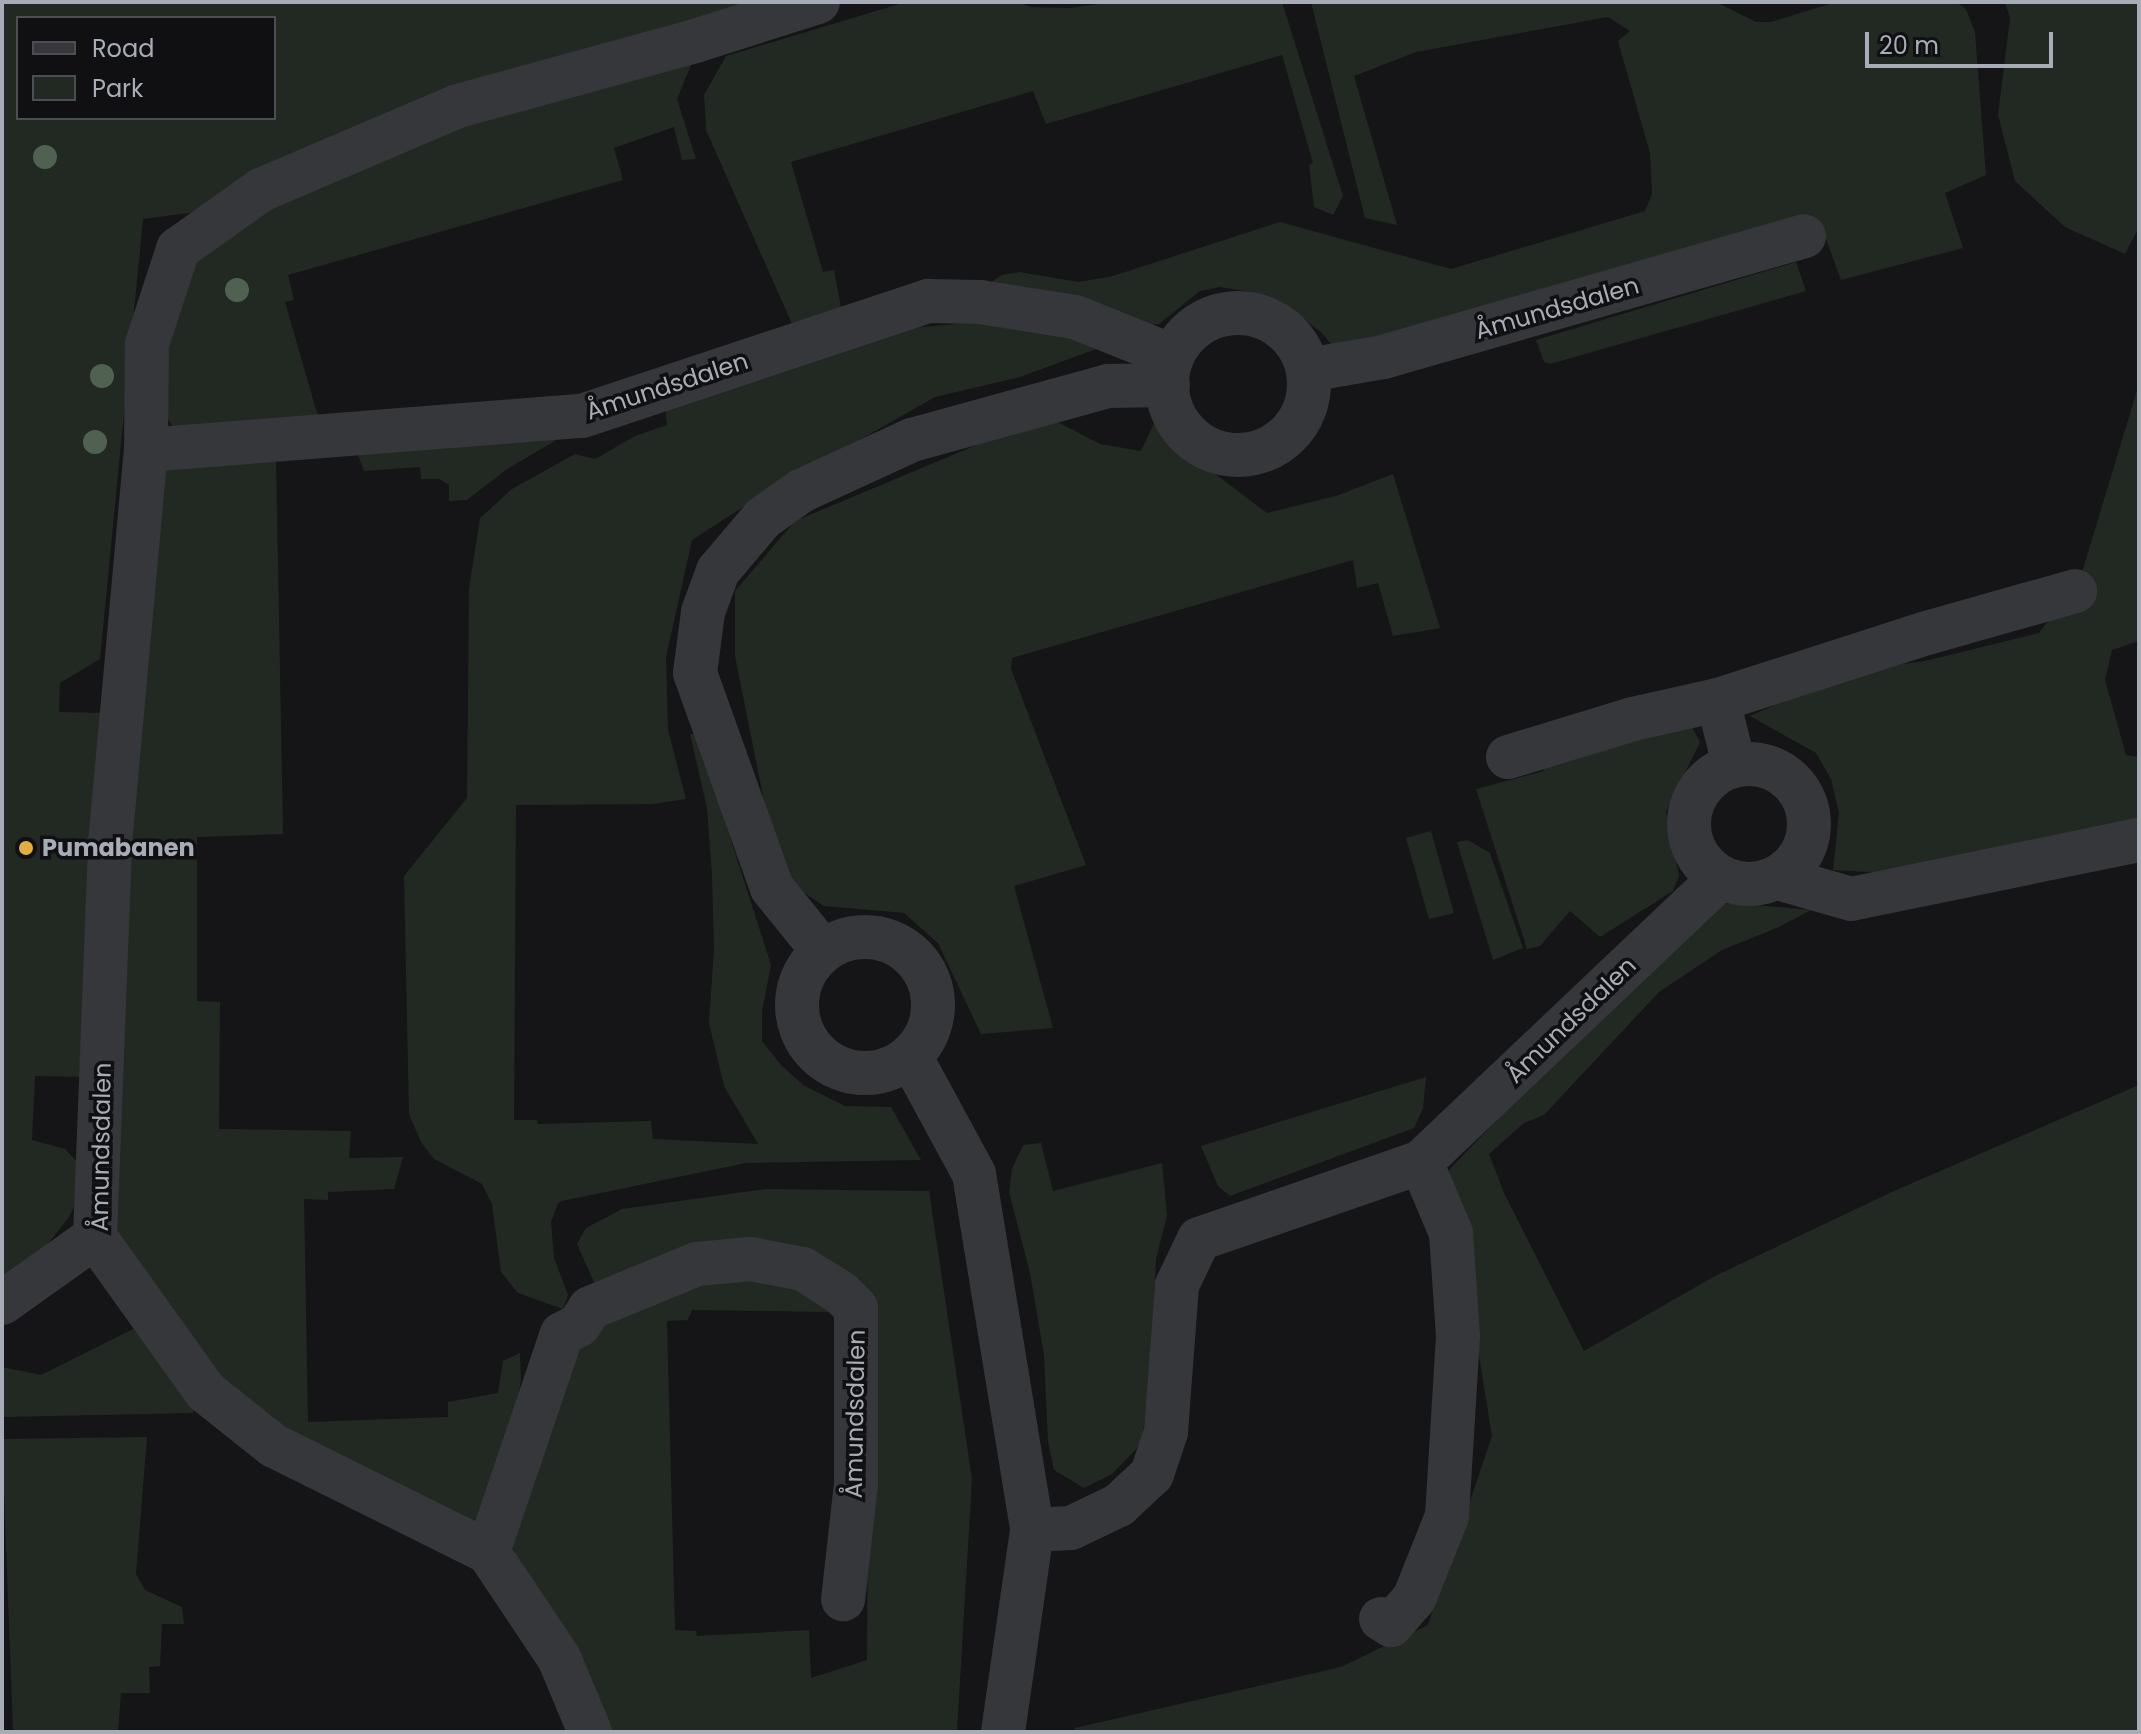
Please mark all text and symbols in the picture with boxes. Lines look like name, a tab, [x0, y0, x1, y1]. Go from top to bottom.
legend	[16, 16, 276, 120]
scale bar	[1869, 16, 2057, 66]
text: 20 m	[1879, 29, 1939, 62]
text: Road	[92, 32, 154, 65]
text: Park	[92, 72, 143, 105]
street label: Åmundsdalen	[1472, 271, 1642, 345]
street label: Åmundsdalen	[582, 346, 752, 426]
place label: Pumabanen	[42, 834, 195, 862]
marker: Pumabanen	[17, 839, 35, 857]
street label: Åmundsdalen	[1500, 951, 1642, 1089]
street label: Åmundsdalen	[85, 1062, 117, 1232]
street label: Åmundsdalen	[839, 1329, 871, 1499]

